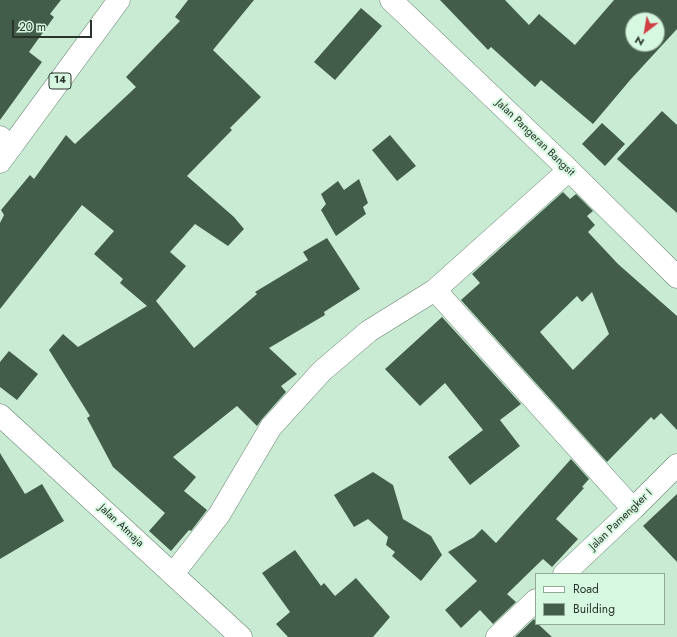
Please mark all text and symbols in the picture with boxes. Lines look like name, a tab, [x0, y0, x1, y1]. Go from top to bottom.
scale bar	[14, 12, 94, 38]
north arrow	[625, 12, 665, 52]
text: 20 m	[19, 18, 46, 36]
text: N	[631, 32, 647, 51]
road number: 14	[49, 73, 71, 89]
street label: Jalan Pangeran Bangsit	[493, 97, 577, 179]
street label: Jalan Pamengker I	[587, 487, 655, 553]
street label: Jalan Atmaja	[96, 502, 146, 550]
legend	[535, 573, 665, 625]
text: Road	[573, 580, 599, 598]
text: Building	[573, 600, 615, 618]

